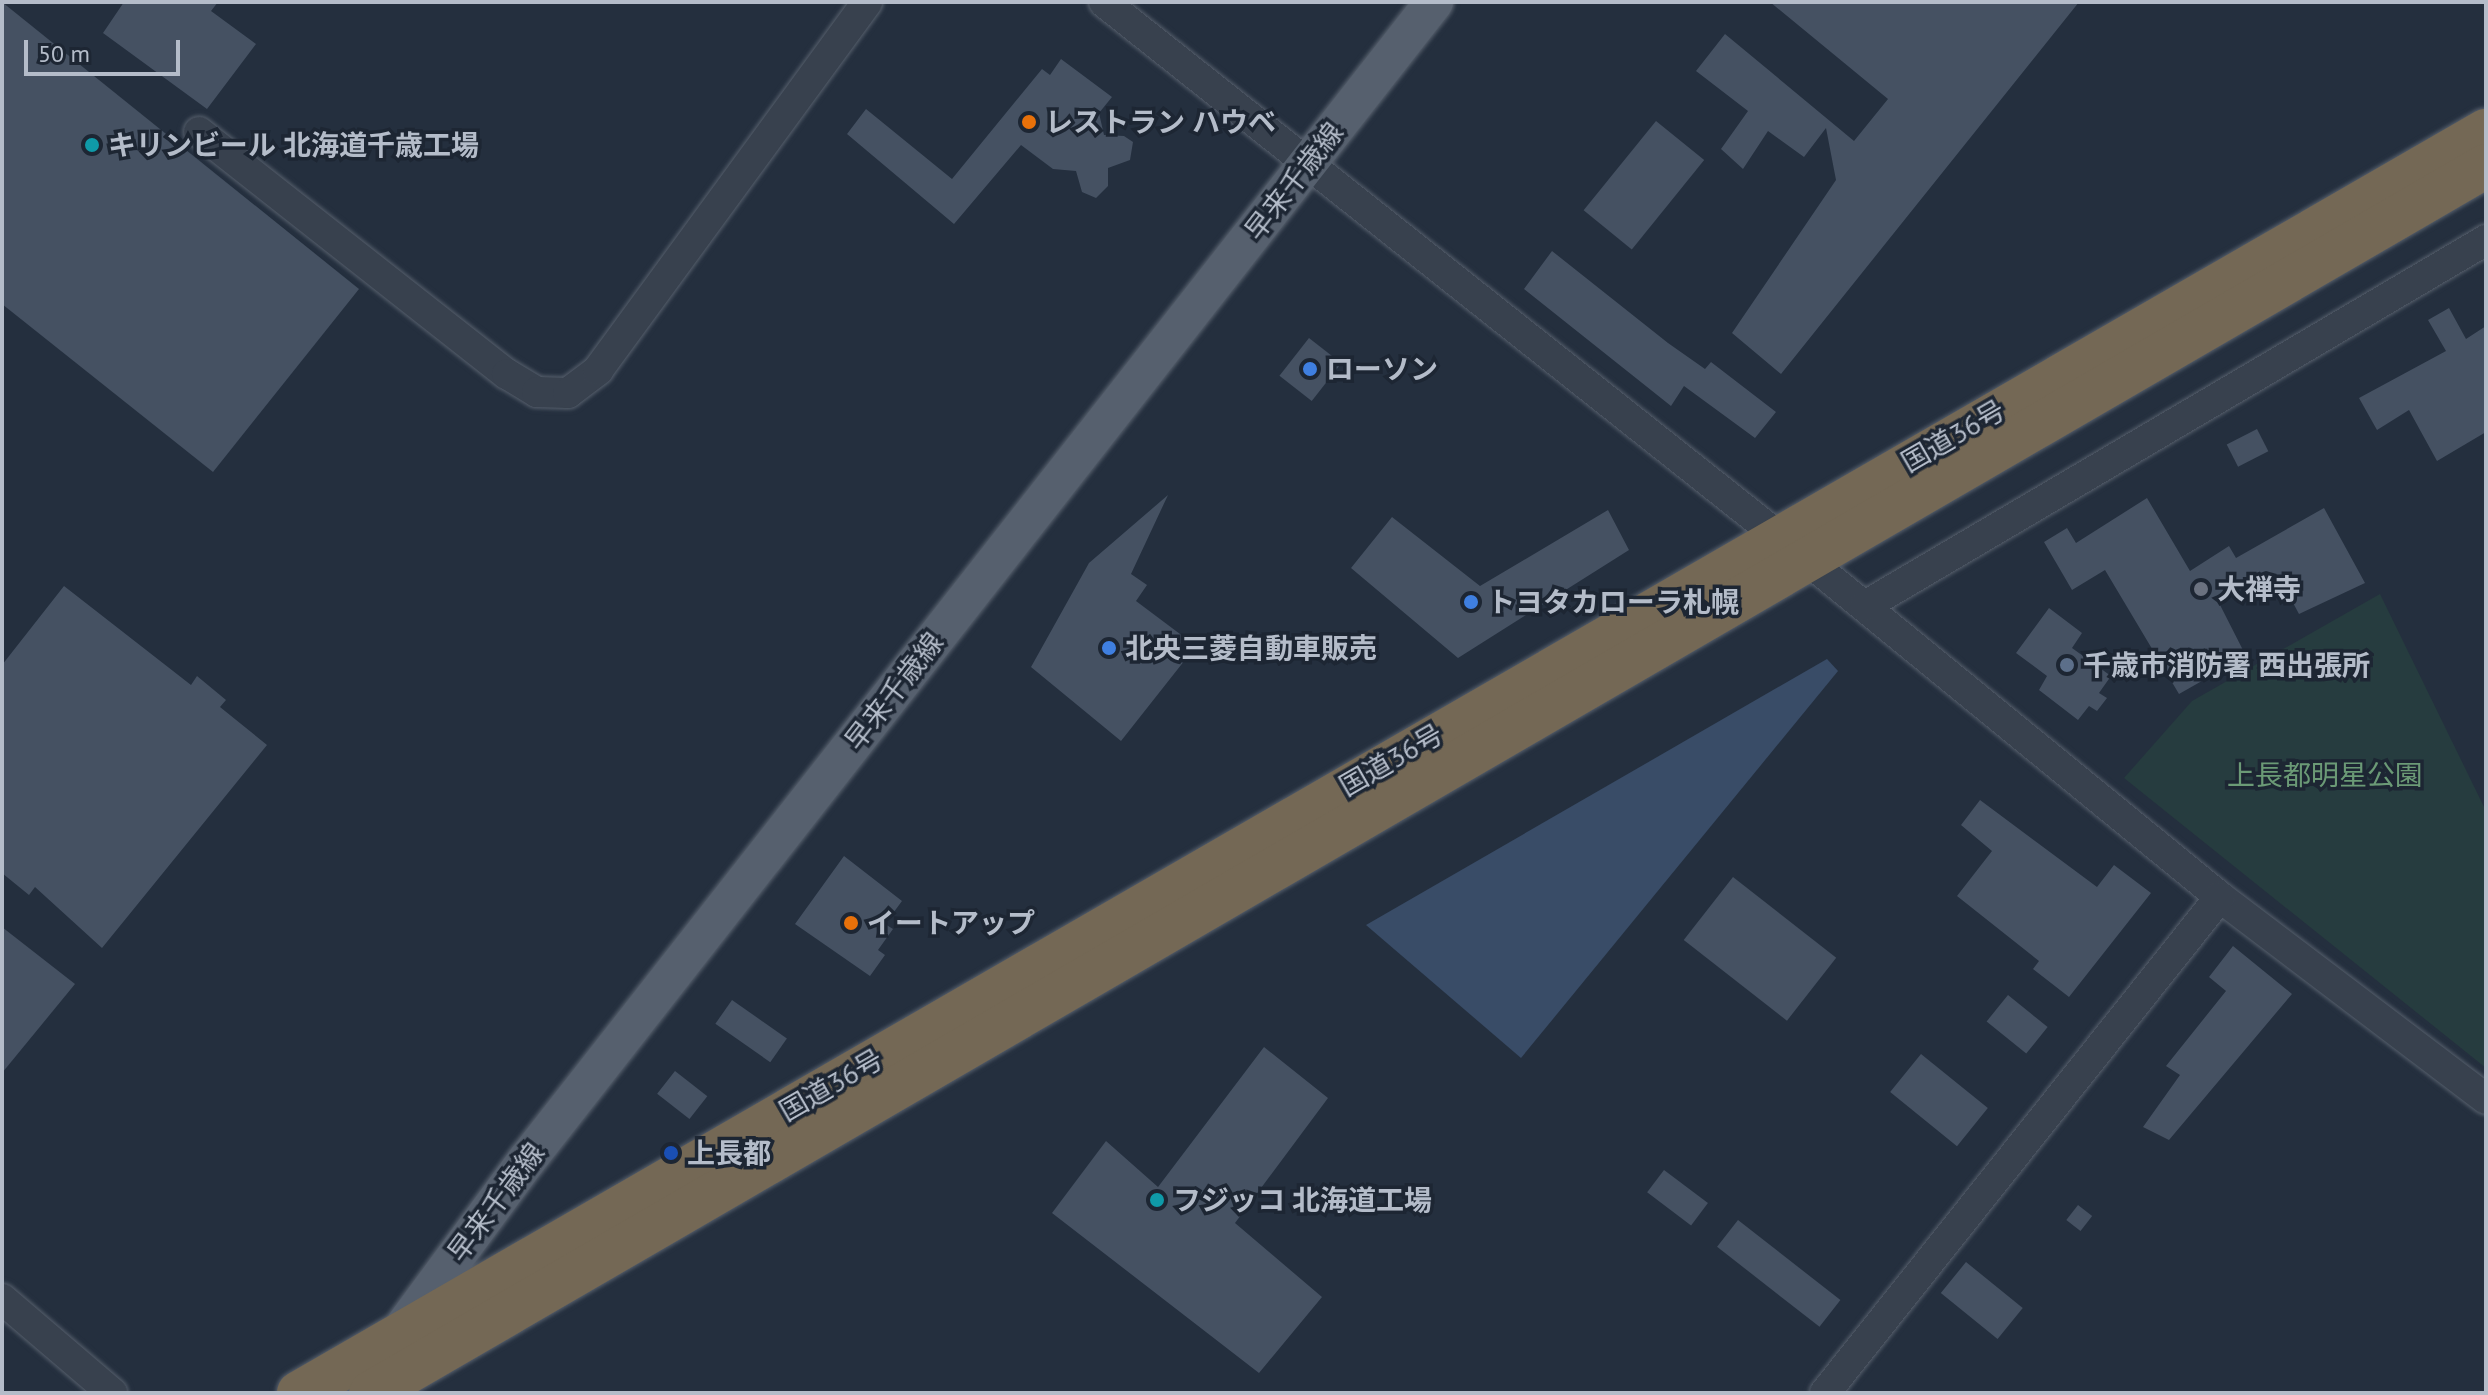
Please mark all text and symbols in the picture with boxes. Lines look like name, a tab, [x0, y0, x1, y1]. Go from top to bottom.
scale bar	[28, 24, 184, 74]
text: 50 m	[38, 38, 90, 69]
place label: レストラン ハウベ	[1045, 105, 1276, 139]
marker: レストラン ハウベ	[1020, 113, 1038, 131]
street label: 早来千歳線	[1238, 115, 1350, 247]
place label: キリンビール 北海道千歳工場	[108, 128, 479, 162]
marker: キリンビール 北海道千歳工場	[83, 136, 101, 154]
place label: ローソン	[1326, 352, 1438, 386]
marker: ローソン	[1301, 360, 1319, 378]
street label: 国道36号	[1895, 393, 2011, 479]
place label: 大禅寺	[2217, 572, 2301, 606]
marker: 大禅寺	[2192, 580, 2210, 598]
place label: トヨタカローラ札幌	[1487, 585, 1739, 619]
marker: トヨタカローラ札幌	[1462, 593, 1480, 611]
street label: 早来千歳線	[838, 625, 950, 757]
place label: 北央三菱自動車販売	[1125, 631, 1377, 665]
marker: 北央三菱自動車販売	[1100, 639, 1118, 657]
place label: 千歳市消防署 西出張所	[2083, 648, 2370, 682]
marker: 千歳市消防署 西出張所	[2058, 656, 2076, 674]
street label: 国道36号	[1333, 717, 1449, 803]
park label: 上長都明星公園	[2227, 758, 2423, 792]
place label: イートアップ	[867, 906, 1035, 940]
marker: イートアップ	[842, 914, 860, 932]
street label: 国道36号	[773, 1042, 889, 1128]
street label: 早来千歳線	[440, 1136, 552, 1268]
place label: 上長都	[687, 1136, 771, 1170]
marker: 上長都	[662, 1144, 680, 1162]
place label: フジッコ 北海道工場	[1173, 1183, 1432, 1217]
marker: フジッコ 北海道工場	[1148, 1191, 1166, 1209]

